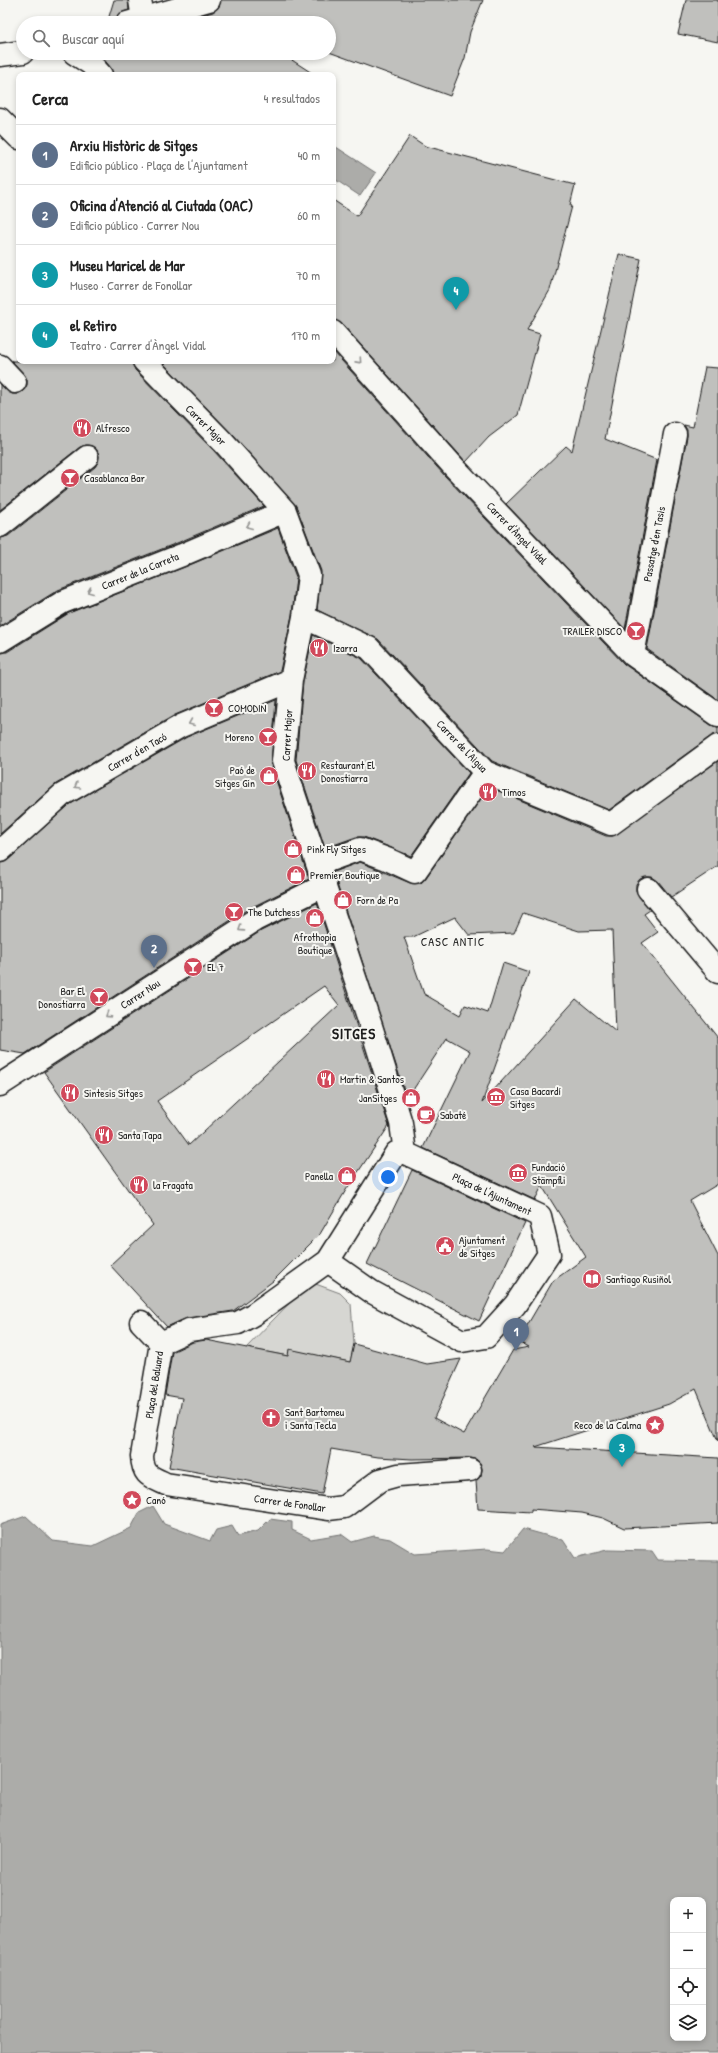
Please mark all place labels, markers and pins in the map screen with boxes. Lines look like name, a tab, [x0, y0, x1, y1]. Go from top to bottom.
pin: 4	[443, 277, 469, 310]
restaurant icon: Alfresco	[71, 417, 93, 439]
place label: Alfresco	[96, 421, 130, 435]
bar icon: Casablanca Bar	[59, 467, 81, 489]
place label: Casablanca Bar	[84, 471, 146, 485]
bar icon: TRAILER DISCO	[625, 620, 647, 642]
place label: TRAILER DISCO	[562, 624, 622, 638]
restaurant icon: Izarra	[308, 637, 330, 659]
place label: Izarra	[333, 641, 358, 655]
bar icon: COMODIN	[203, 697, 225, 719]
place label: COMODIN	[228, 701, 267, 715]
bar icon: Moreno	[257, 726, 279, 748]
place label: Moreno	[225, 730, 255, 744]
place label: Restaurant El Donostiarra	[321, 758, 375, 785]
restaurant icon: Restaurant El Donostiarra	[296, 760, 318, 782]
place label: Paó de Sitges Gin	[215, 763, 256, 790]
shop icon: Paó de Sitges Gin	[258, 765, 280, 787]
restaurant icon: Timos	[477, 781, 499, 803]
place label: Timos	[502, 785, 526, 799]
shop icon: Pink Fly Sitges	[282, 838, 304, 860]
place label: Pink Fly Sitges	[307, 842, 366, 856]
shop icon: Premier Boutique	[285, 864, 307, 886]
place label: Premier Boutique	[310, 868, 380, 882]
shop icon: Forn de Pa	[332, 889, 354, 911]
place label: Forn de Pa	[356, 893, 399, 907]
bar icon: The Dutchess	[223, 901, 245, 923]
place label: The Dutchess	[248, 905, 300, 919]
shop icon: Afrothopia Boutique	[304, 907, 326, 929]
place label: Afrothopia Boutique	[294, 930, 337, 957]
pin: 2	[141, 935, 167, 968]
bar icon: EL 7	[182, 956, 204, 978]
place label: EL 7	[207, 960, 224, 974]
place label: Bar El Donostiarra	[38, 984, 86, 1011]
bar icon: Bar El Donostiarra	[88, 986, 110, 1008]
restaurant icon: Martin & Santos	[315, 1068, 337, 1090]
place label: Martin & Santos	[340, 1072, 404, 1086]
restaurant icon: Sintesis Sitges	[59, 1082, 81, 1104]
place label: Casa Bacardí Sitges	[510, 1084, 561, 1111]
place label: Sintesis Sitges	[84, 1086, 143, 1100]
museum icon: Casa Bacardí Sitges	[485, 1086, 507, 1108]
shop icon: JanSitges	[400, 1087, 422, 1109]
place label: JanSitges	[359, 1091, 397, 1105]
cafe icon: Sabaté	[415, 1104, 437, 1126]
place label: Sabaté	[440, 1108, 467, 1122]
restaurant icon: Santa Tapa	[93, 1124, 115, 1146]
place label: Santa Tapa	[118, 1128, 162, 1142]
place label: Fundació Stämpfli	[531, 1160, 566, 1187]
museum icon: Fundació Stämpfli	[507, 1162, 529, 1184]
shop icon: Panella	[336, 1165, 358, 1187]
place label: Panella	[305, 1169, 334, 1183]
restaurant icon: la Fragata	[128, 1174, 150, 1196]
place label: la Fragata	[153, 1178, 193, 1192]
place label: Ajuntament de Sitges	[459, 1233, 505, 1260]
public building icon: Ajuntament de Sitges	[434, 1235, 456, 1257]
library icon: Santiago Rusiñol	[581, 1268, 603, 1290]
place label: Santiago Rusiñol	[606, 1272, 671, 1286]
pin: 1	[503, 1318, 529, 1351]
place label: Sant Bartomeu i Santa Tecla	[285, 1405, 345, 1432]
church icon: Sant Bartomeu i Santa Tecla	[260, 1407, 282, 1429]
place icon: Reco de la Calma	[644, 1414, 666, 1436]
place label: Reco de la Calma	[574, 1418, 642, 1432]
pin: 3	[609, 1434, 635, 1467]
place icon: Canó	[121, 1489, 143, 1511]
place label: Canó	[146, 1493, 166, 1507]

